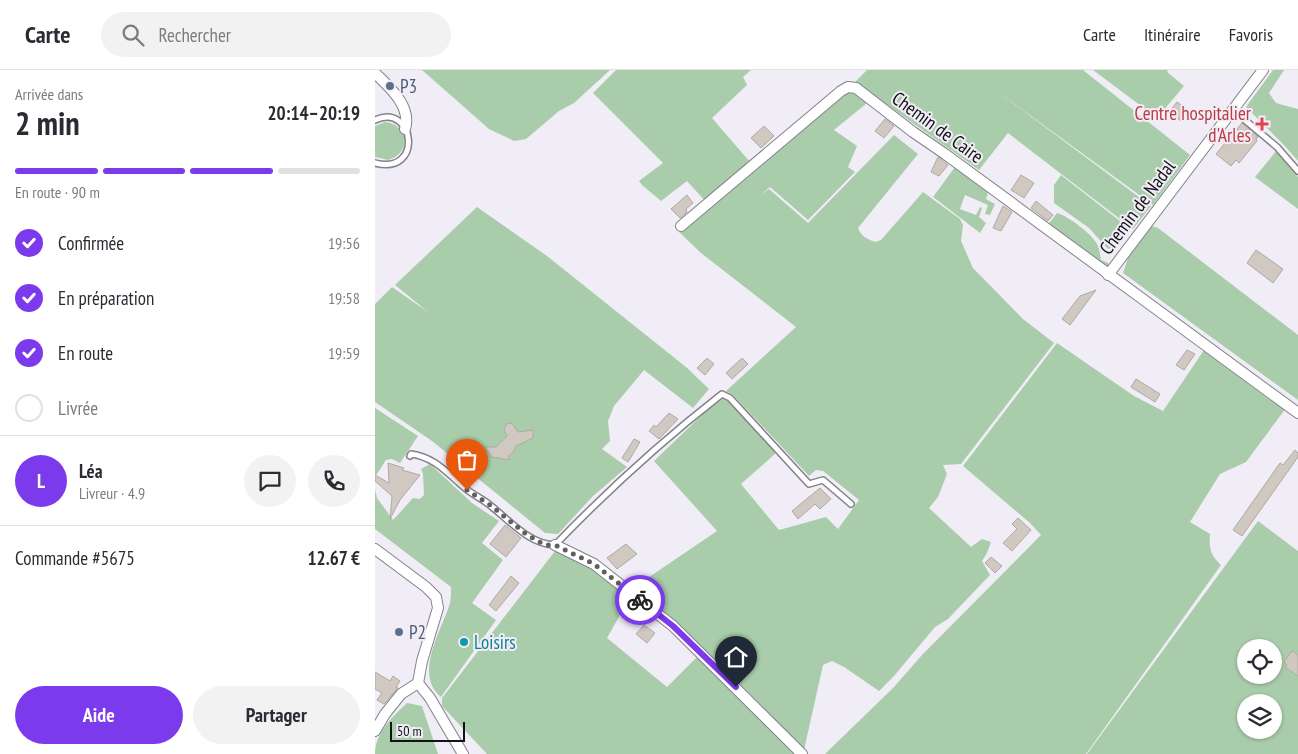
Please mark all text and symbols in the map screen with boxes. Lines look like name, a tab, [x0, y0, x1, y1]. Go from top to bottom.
search box	[101, 12, 451, 57]
text: Carte	[25, 19, 71, 50]
icon: search	[119, 21, 147, 49]
text: Rechercher	[159, 23, 231, 47]
text: Carte	[1083, 23, 1116, 46]
text: Itinéraire	[1144, 23, 1201, 46]
text: Favoris	[1229, 23, 1273, 46]
place label: P3	[400, 74, 417, 98]
marker: P3	[384, 80, 396, 92]
text: Arrivée dans	[15, 84, 83, 104]
street label: Chemin de Caire	[888, 86, 988, 168]
text: 20:14–20:19	[267, 101, 360, 125]
place label: Centre hospitalier d'Arles	[1135, 101, 1252, 147]
text: 2 min	[15, 102, 80, 144]
marker: Centre hospitalier d'Arles	[1255, 117, 1269, 131]
street label: Chemin de Nadal	[1094, 155, 1181, 259]
text: En route · 90 m	[15, 182, 100, 202]
icon: check	[15, 229, 43, 257]
text: Confirmée	[58, 231, 124, 255]
text: 19:56	[328, 233, 360, 253]
icon: check	[15, 284, 43, 312]
text: En préparation	[58, 286, 154, 310]
text: 19:58	[328, 288, 360, 308]
icon: check	[15, 339, 43, 367]
text: En route	[58, 341, 113, 365]
text: 19:59	[328, 343, 360, 363]
text: Livrée	[58, 396, 98, 420]
pin	[446, 439, 488, 490]
icon: bag	[453, 446, 481, 474]
button: chat	[244, 455, 296, 507]
button: phone	[308, 455, 360, 507]
text: Léa	[79, 459, 103, 483]
text: L	[37, 469, 45, 493]
text: Livreur · 4.9	[79, 483, 145, 503]
text: Commande #5675	[15, 546, 135, 570]
text: 12.67 €	[308, 546, 360, 570]
courier	[615, 575, 665, 625]
icon: bike	[626, 586, 654, 614]
place label: P2	[409, 620, 426, 644]
marker: P2	[393, 626, 405, 638]
place label: Loisirs	[474, 630, 516, 654]
marker: Loisirs	[458, 636, 470, 648]
pin	[715, 636, 757, 687]
map controls	[1237, 639, 1282, 739]
button: locate	[1237, 639, 1282, 684]
icon: home	[722, 643, 750, 671]
button: Aide	[15, 686, 183, 744]
button: Partager	[193, 686, 360, 744]
button: layers	[1237, 694, 1282, 739]
scale bar	[390, 719, 465, 742]
text: 50 m	[397, 722, 422, 740]

